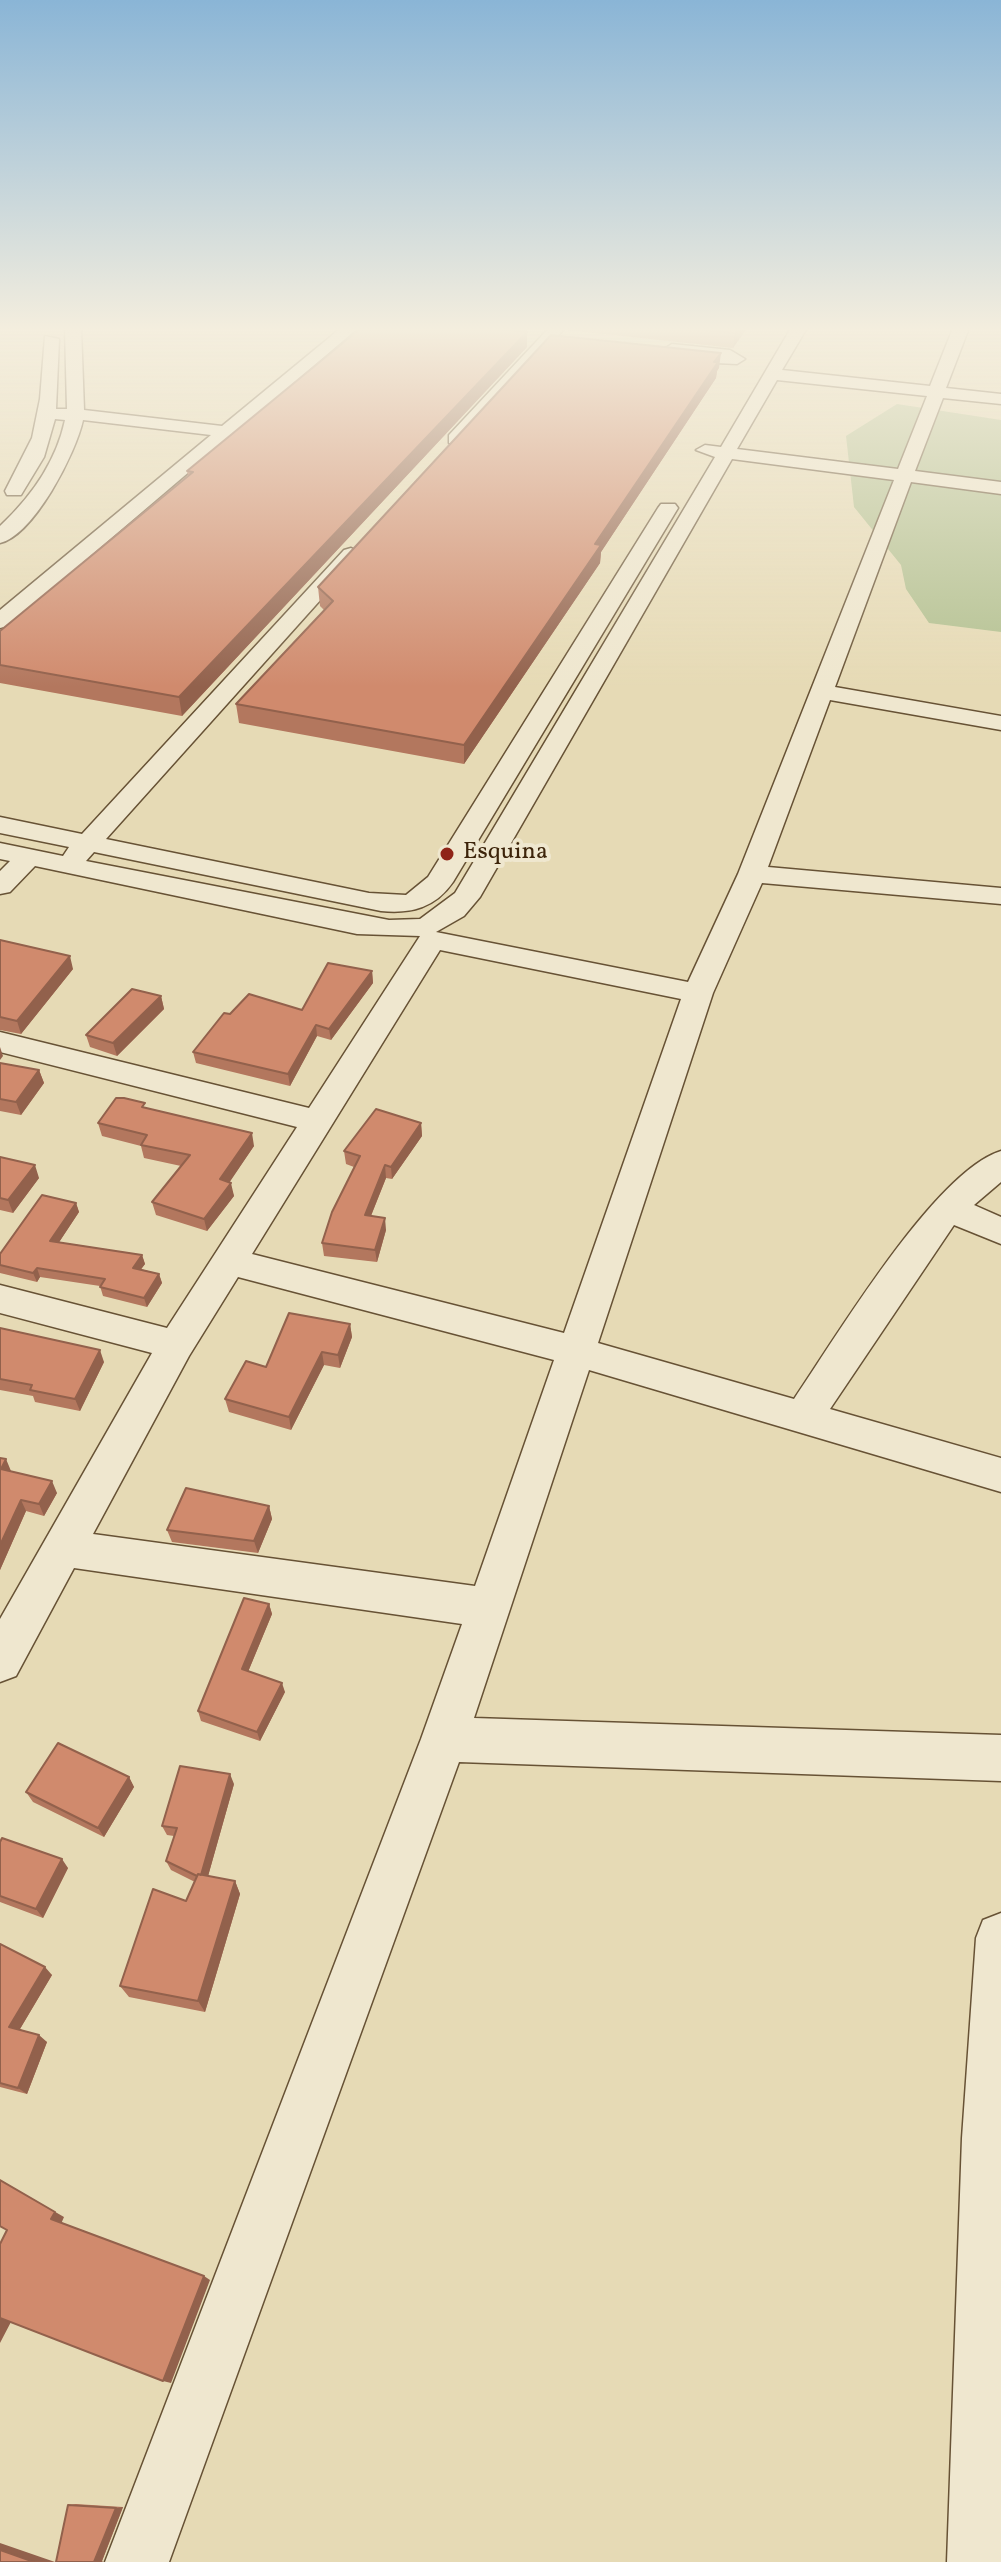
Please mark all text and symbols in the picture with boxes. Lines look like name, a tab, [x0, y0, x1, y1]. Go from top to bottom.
place label: Esquina	[463, 840, 548, 868]
marker: Esquina	[438, 845, 456, 863]

